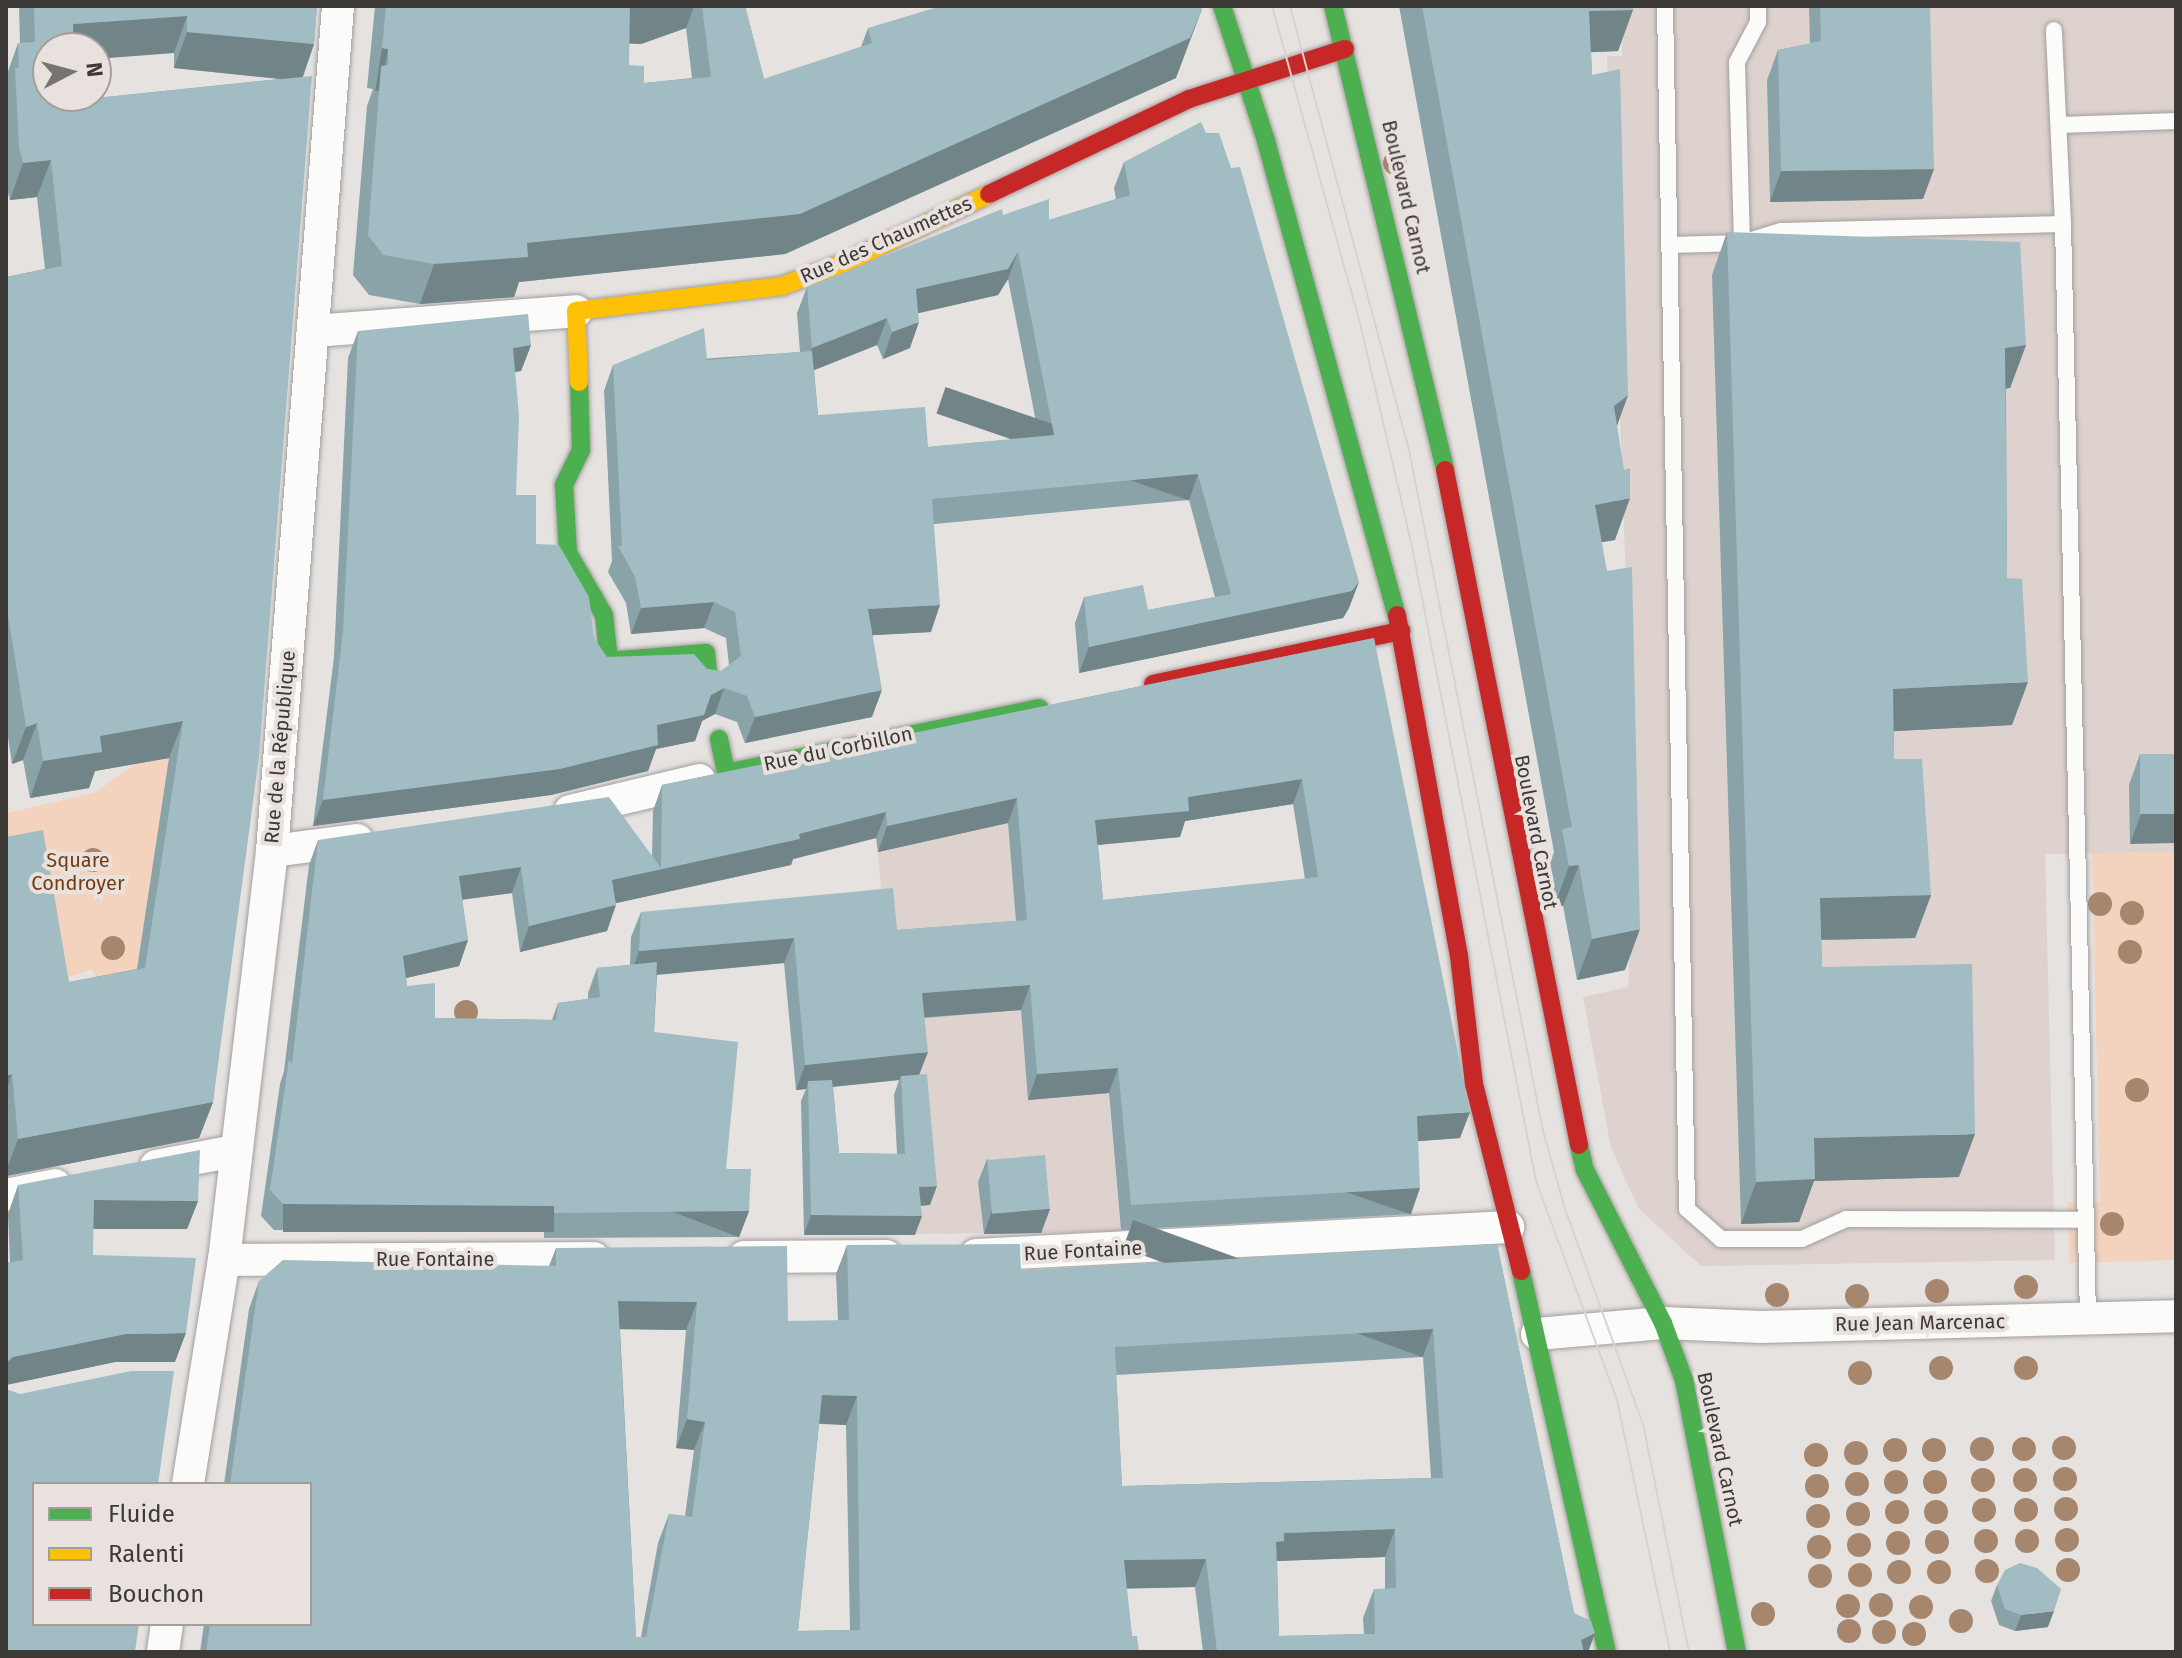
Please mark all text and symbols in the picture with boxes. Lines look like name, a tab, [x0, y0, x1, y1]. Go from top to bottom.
north arrow	[32, 32, 112, 112]
text: N	[80, 61, 109, 78]
street label: Boulevard Carnot	[1377, 118, 1435, 276]
street label: Rue des Chaumettes	[797, 191, 975, 289]
street label: Rue de la République	[260, 649, 300, 845]
street label: Rue du Corbillon	[761, 722, 915, 776]
street label: Boulevard Carnot	[1509, 753, 1563, 911]
park label: Square Condroyer	[31, 849, 125, 896]
street label: Rue Fontaine	[1023, 1236, 1143, 1266]
street label: Rue Fontaine	[376, 1247, 494, 1271]
street label: Rue Jean Marcenac	[1835, 1310, 2005, 1336]
street label: Boulevard Carnot	[1692, 1370, 1748, 1528]
legend	[32, 1482, 312, 1626]
text: Fluide	[108, 1500, 175, 1528]
text: Ralenti	[108, 1540, 185, 1568]
text: Bouchon	[108, 1580, 204, 1608]

